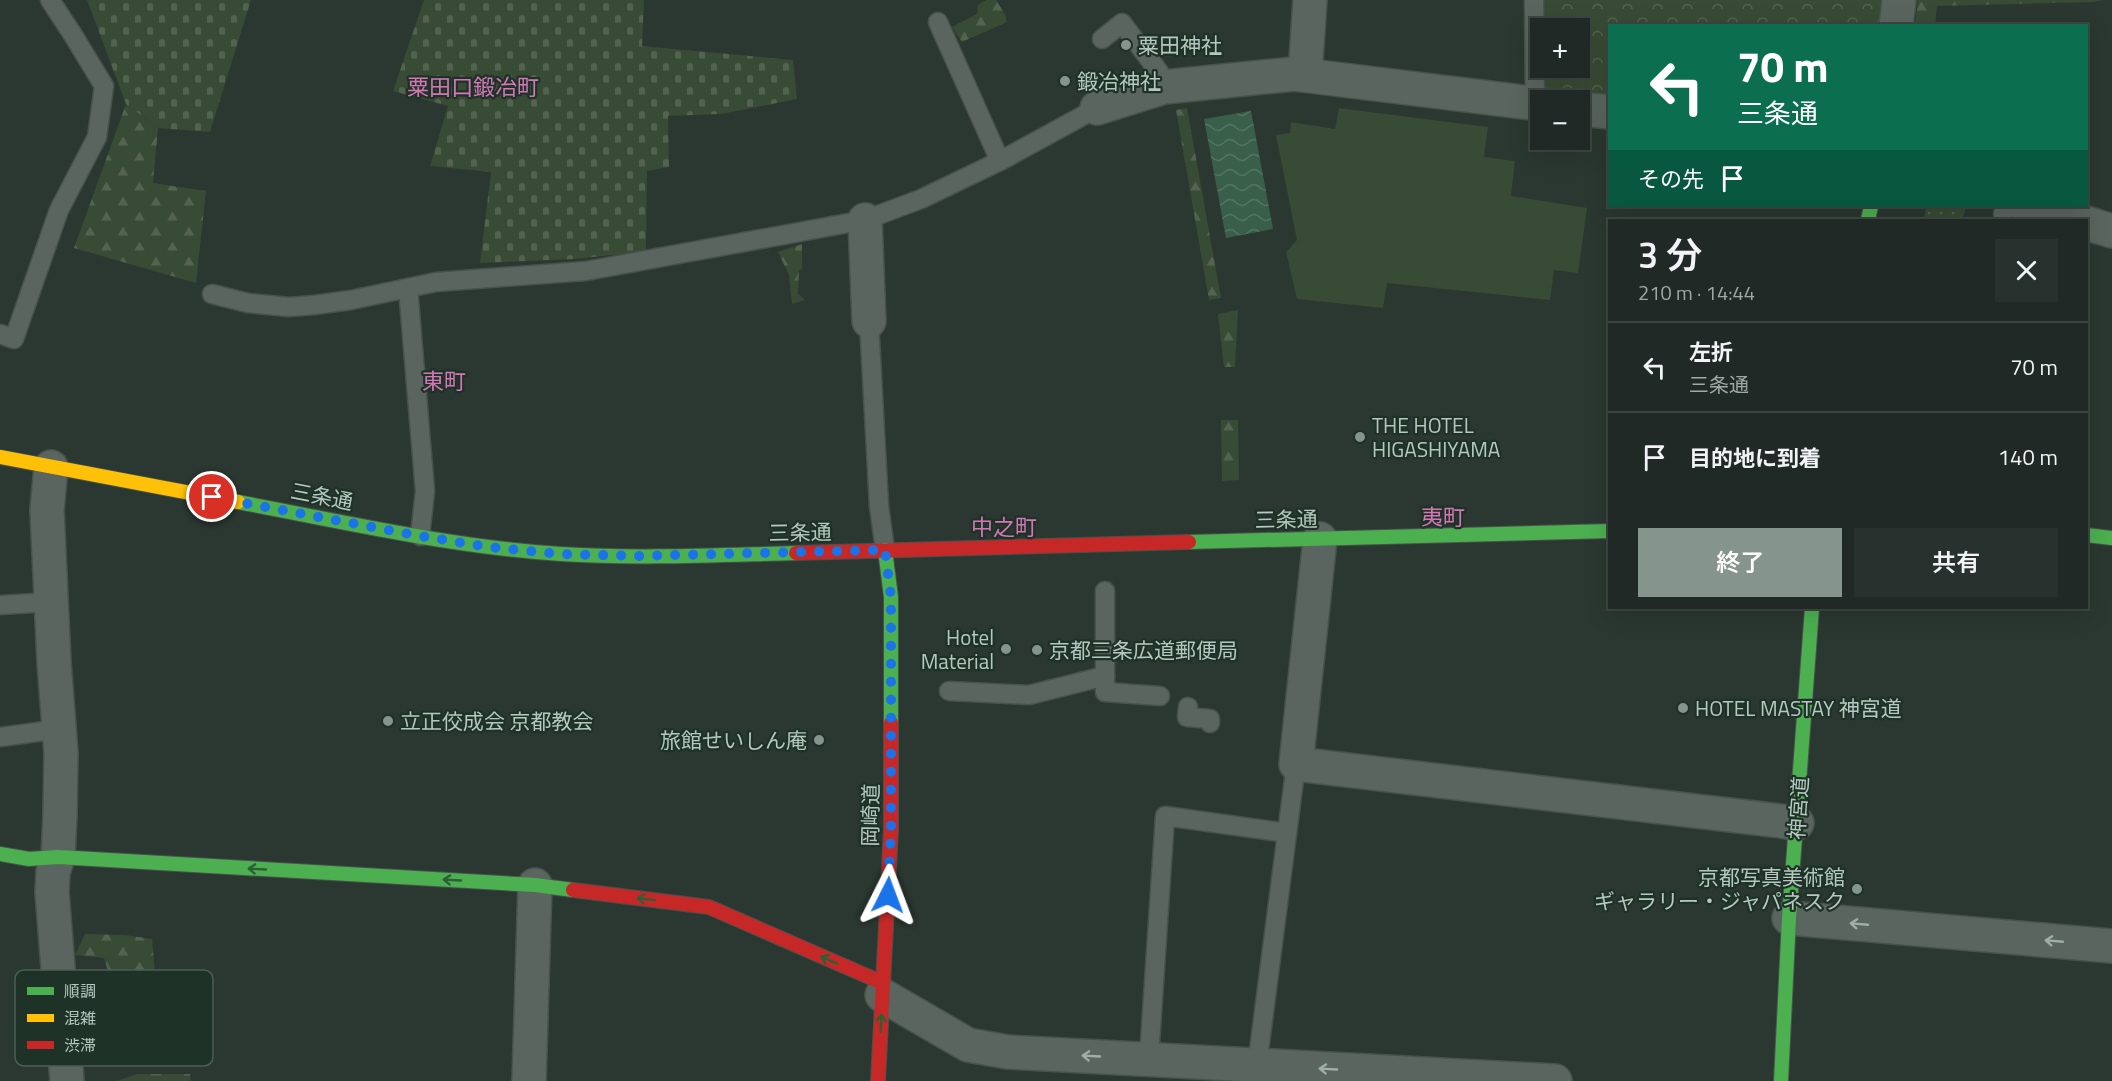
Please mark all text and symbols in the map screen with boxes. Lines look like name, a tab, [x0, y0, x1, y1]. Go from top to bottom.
map controls	[1530, 18, 1590, 150]
button: +	[1530, 18, 1590, 78]
place label: 粟田神社	[1138, 29, 1222, 61]
text: 70 m	[1737, 34, 1829, 98]
marker: 粟田神社	[1119, 38, 1133, 52]
icon: left	[1638, 48, 1716, 126]
place label: 鍛冶神社	[1077, 65, 1161, 97]
district label: 粟田口鍛冶町	[407, 70, 539, 104]
marker: 鍛冶神社	[1058, 74, 1072, 88]
button: −	[1530, 90, 1590, 150]
text: 三条通	[1737, 92, 1818, 133]
text: その先	[1638, 162, 1704, 196]
icon: arrive	[1716, 162, 1749, 195]
text: 3 分	[1638, 227, 1702, 282]
button: close	[1995, 239, 2058, 302]
text: 210 m · 14:44	[1638, 277, 1755, 308]
text: 左折	[1689, 335, 1733, 369]
text: 70 m	[2010, 350, 2058, 384]
icon: left	[1638, 351, 1671, 384]
district label: 東町	[422, 364, 466, 398]
text: 三条通	[1689, 369, 1749, 400]
place label: THE HOTEL HIGASHIYAMA	[1372, 409, 1501, 465]
marker: THE HOTEL HIGASHIYAMA	[1353, 430, 1367, 444]
text: 140 m	[1998, 440, 2058, 474]
icon: arrive	[1638, 441, 1671, 474]
text: 目的地に到着	[1689, 441, 1821, 475]
pin	[186, 471, 237, 522]
street label: 三条通	[288, 474, 356, 518]
icon: arrive	[195, 480, 228, 513]
district label: 夷町	[1421, 500, 1465, 534]
street label: 三条通	[1254, 502, 1318, 536]
district label: 中之町	[971, 510, 1037, 544]
street label: 三条通	[768, 515, 832, 549]
button: 終了	[1638, 528, 1842, 597]
button: 共有	[1854, 528, 2058, 597]
place label: Hotel Material	[921, 621, 994, 677]
place label: 京都三条広道郵便局	[1049, 634, 1238, 666]
marker: Hotel Material	[999, 642, 1013, 656]
marker: 京都三条広道郵便局	[1030, 643, 1044, 657]
place label: HOTEL MASTAY 神宮道	[1695, 692, 1902, 724]
marker: HOTEL MASTAY 神宮道	[1676, 701, 1690, 715]
place label: 立正佼成会 京都教会	[400, 705, 594, 737]
marker: 立正佼成会 京都教会	[381, 714, 395, 728]
place label: 旅館せいしん庵	[660, 724, 807, 756]
marker: 旅館せいしん庵	[812, 733, 826, 747]
street label: 神宮道	[1780, 775, 1816, 841]
street label: 岡崎道	[853, 783, 887, 847]
place label: 京都写真美術館 ギャラリー・ジャパネスク	[1594, 861, 1845, 917]
one-way arrow	[248, 863, 268, 874]
position arrow	[856, 863, 920, 927]
one-way arrow	[442, 875, 462, 886]
marker: 京都写真美術館 ギャラリー・ジャパネスク	[1850, 882, 1864, 896]
one-way arrow	[636, 894, 656, 905]
one-way arrow	[1850, 919, 1870, 930]
one-way arrow	[2044, 935, 2064, 946]
one-way arrow	[821, 954, 839, 965]
legend	[15, 970, 213, 1066]
text: 順調	[64, 979, 96, 1003]
text: 混雑	[64, 1006, 96, 1030]
one-way arrow	[875, 1013, 886, 1033]
text: 渋滞	[64, 1033, 96, 1057]
one-way arrow	[1081, 1050, 1101, 1061]
one-way arrow	[1319, 1064, 1339, 1075]

